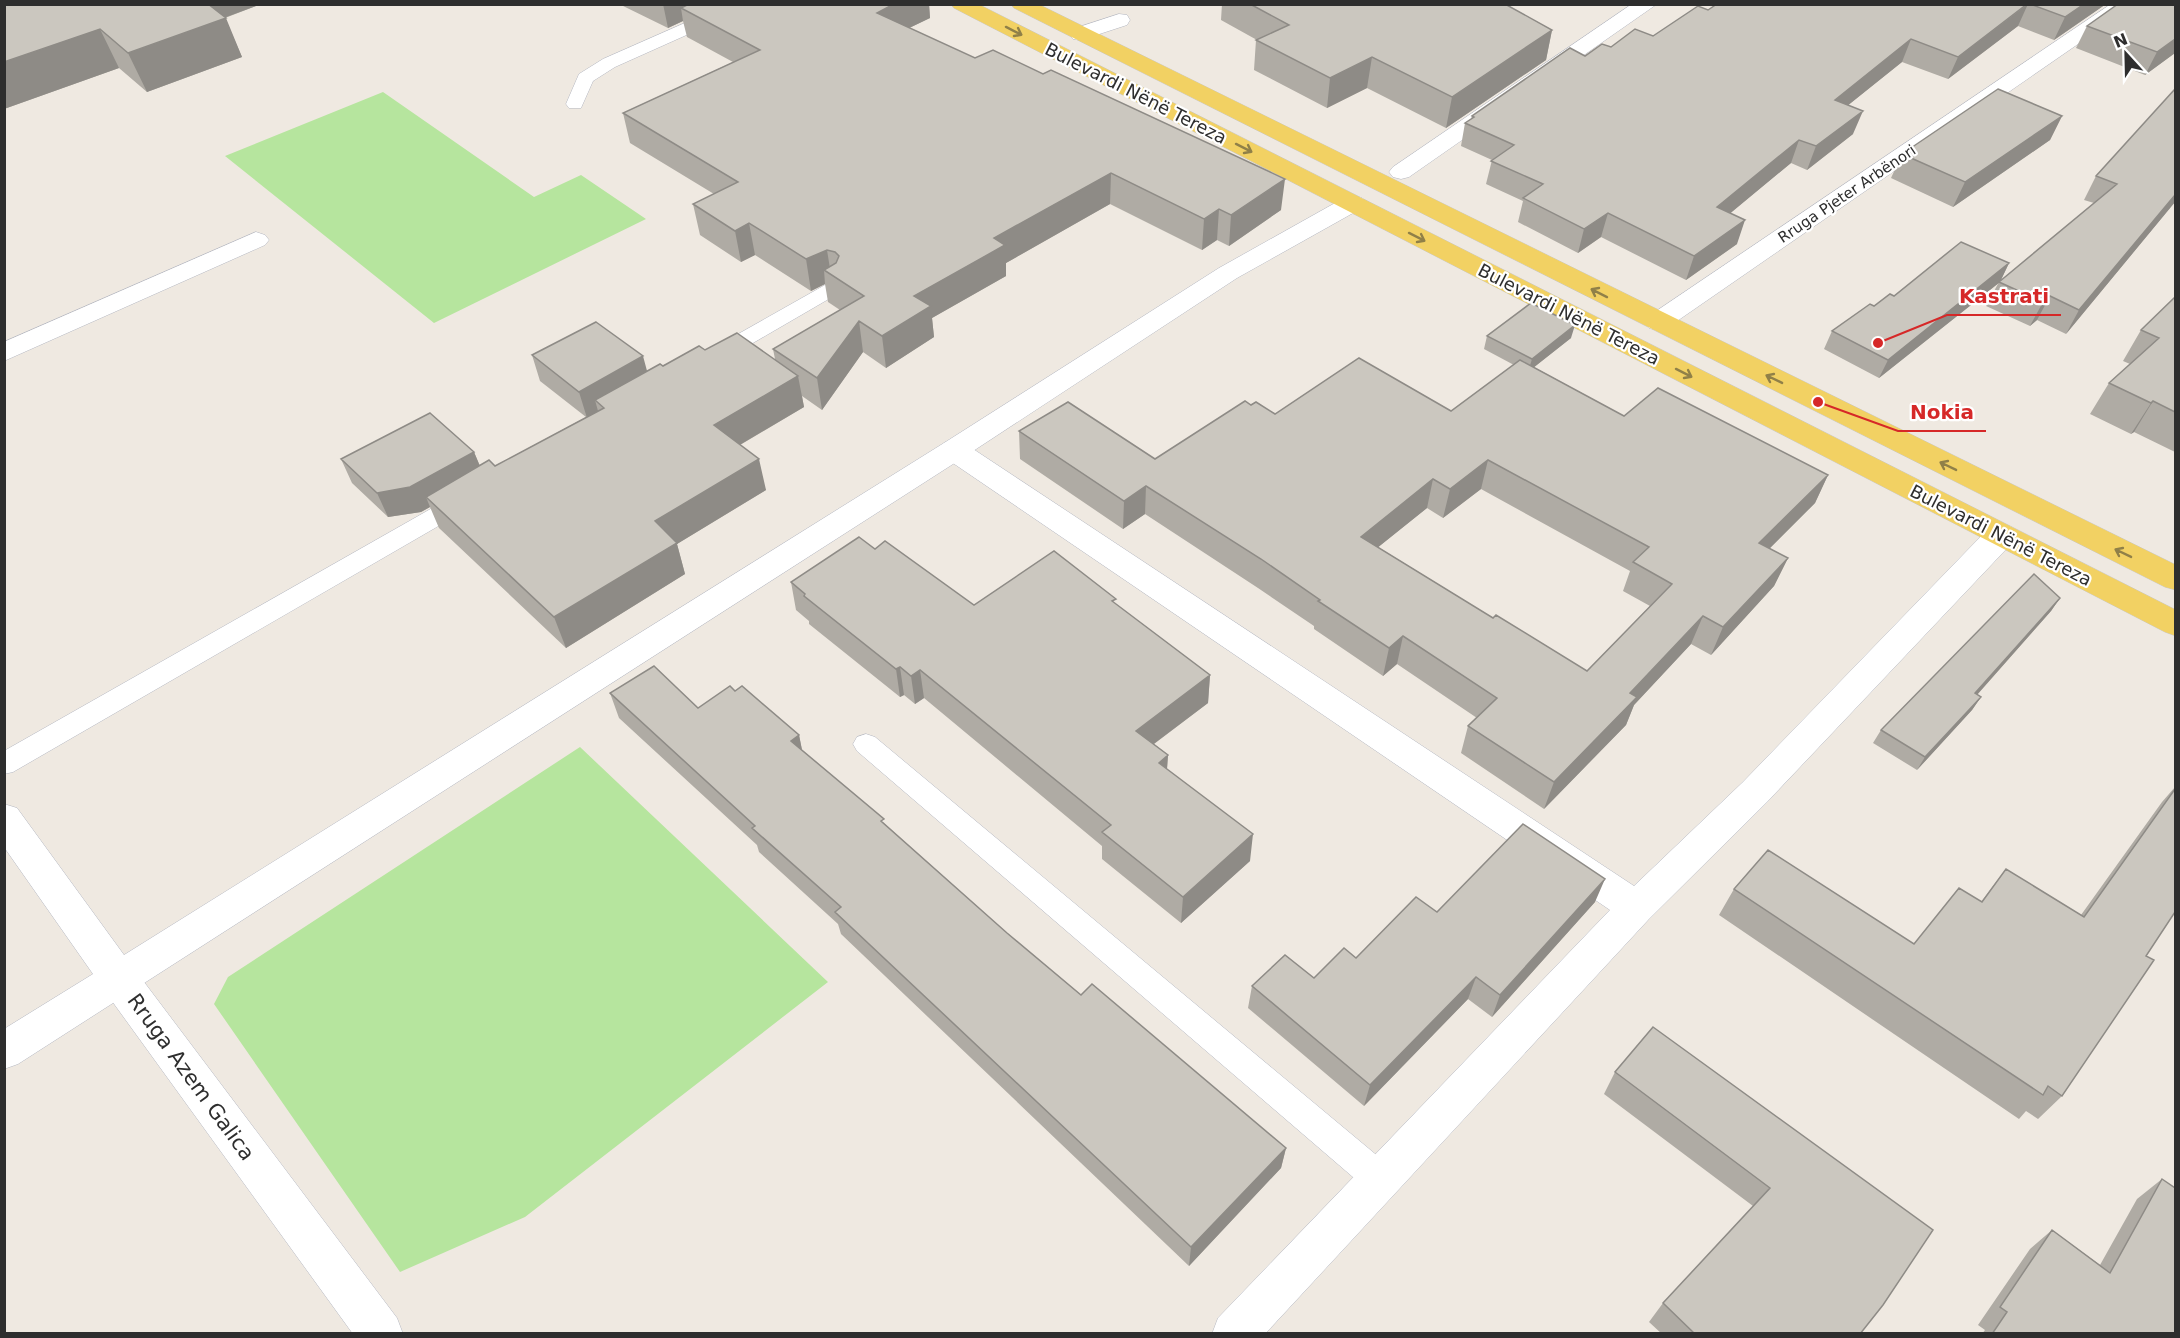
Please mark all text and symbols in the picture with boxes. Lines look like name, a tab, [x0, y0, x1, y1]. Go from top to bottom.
north arrow	[2096, 24, 2156, 84]
one-way arrow	[1004, 26, 1022, 37]
text: N	[2111, 29, 2130, 52]
street label: Bulevardi Nënë Tereza	[1042, 38, 1230, 148]
street label: Rruga Pjeter Arbënori	[1775, 141, 1919, 247]
one-way arrow	[1234, 143, 1252, 154]
one-way arrow	[1408, 231, 1425, 243]
street label: Bulevardi Nënë Tereza	[1475, 259, 1663, 369]
callout: Kastrati	[1947, 277, 2061, 315]
text: Kastrati	[1959, 284, 2049, 308]
one-way arrow	[1591, 286, 1609, 298]
one-way arrow	[1675, 368, 1693, 379]
one-way arrow	[1765, 373, 1783, 385]
callout: Nokia	[1898, 393, 1986, 431]
text: Nokia	[1910, 400, 1974, 424]
one-way arrow	[1940, 460, 1958, 472]
street label: Bulevardi Nënë Tereza	[1907, 480, 2095, 590]
one-way arrow	[2115, 547, 2133, 558]
street label: Rruga Azem Galica	[122, 989, 260, 1165]

